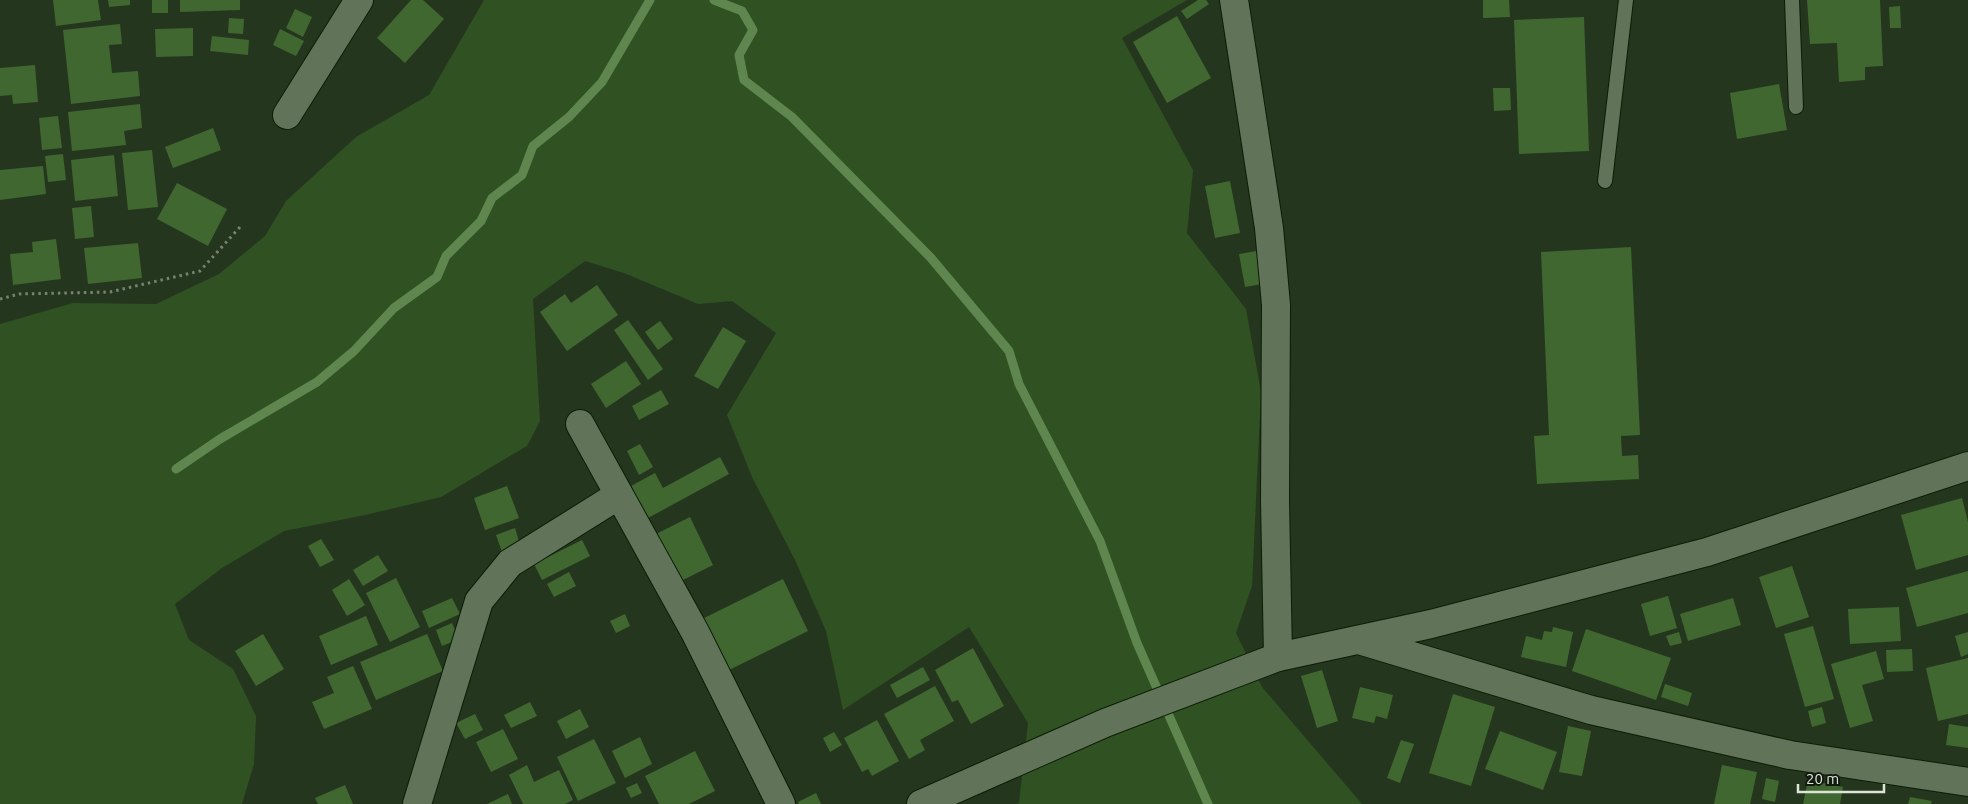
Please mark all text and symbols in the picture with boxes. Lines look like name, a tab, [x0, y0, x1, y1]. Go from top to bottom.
scale bar	[1798, 762, 1884, 794]
text: 20 m	[1806, 770, 1839, 787]

